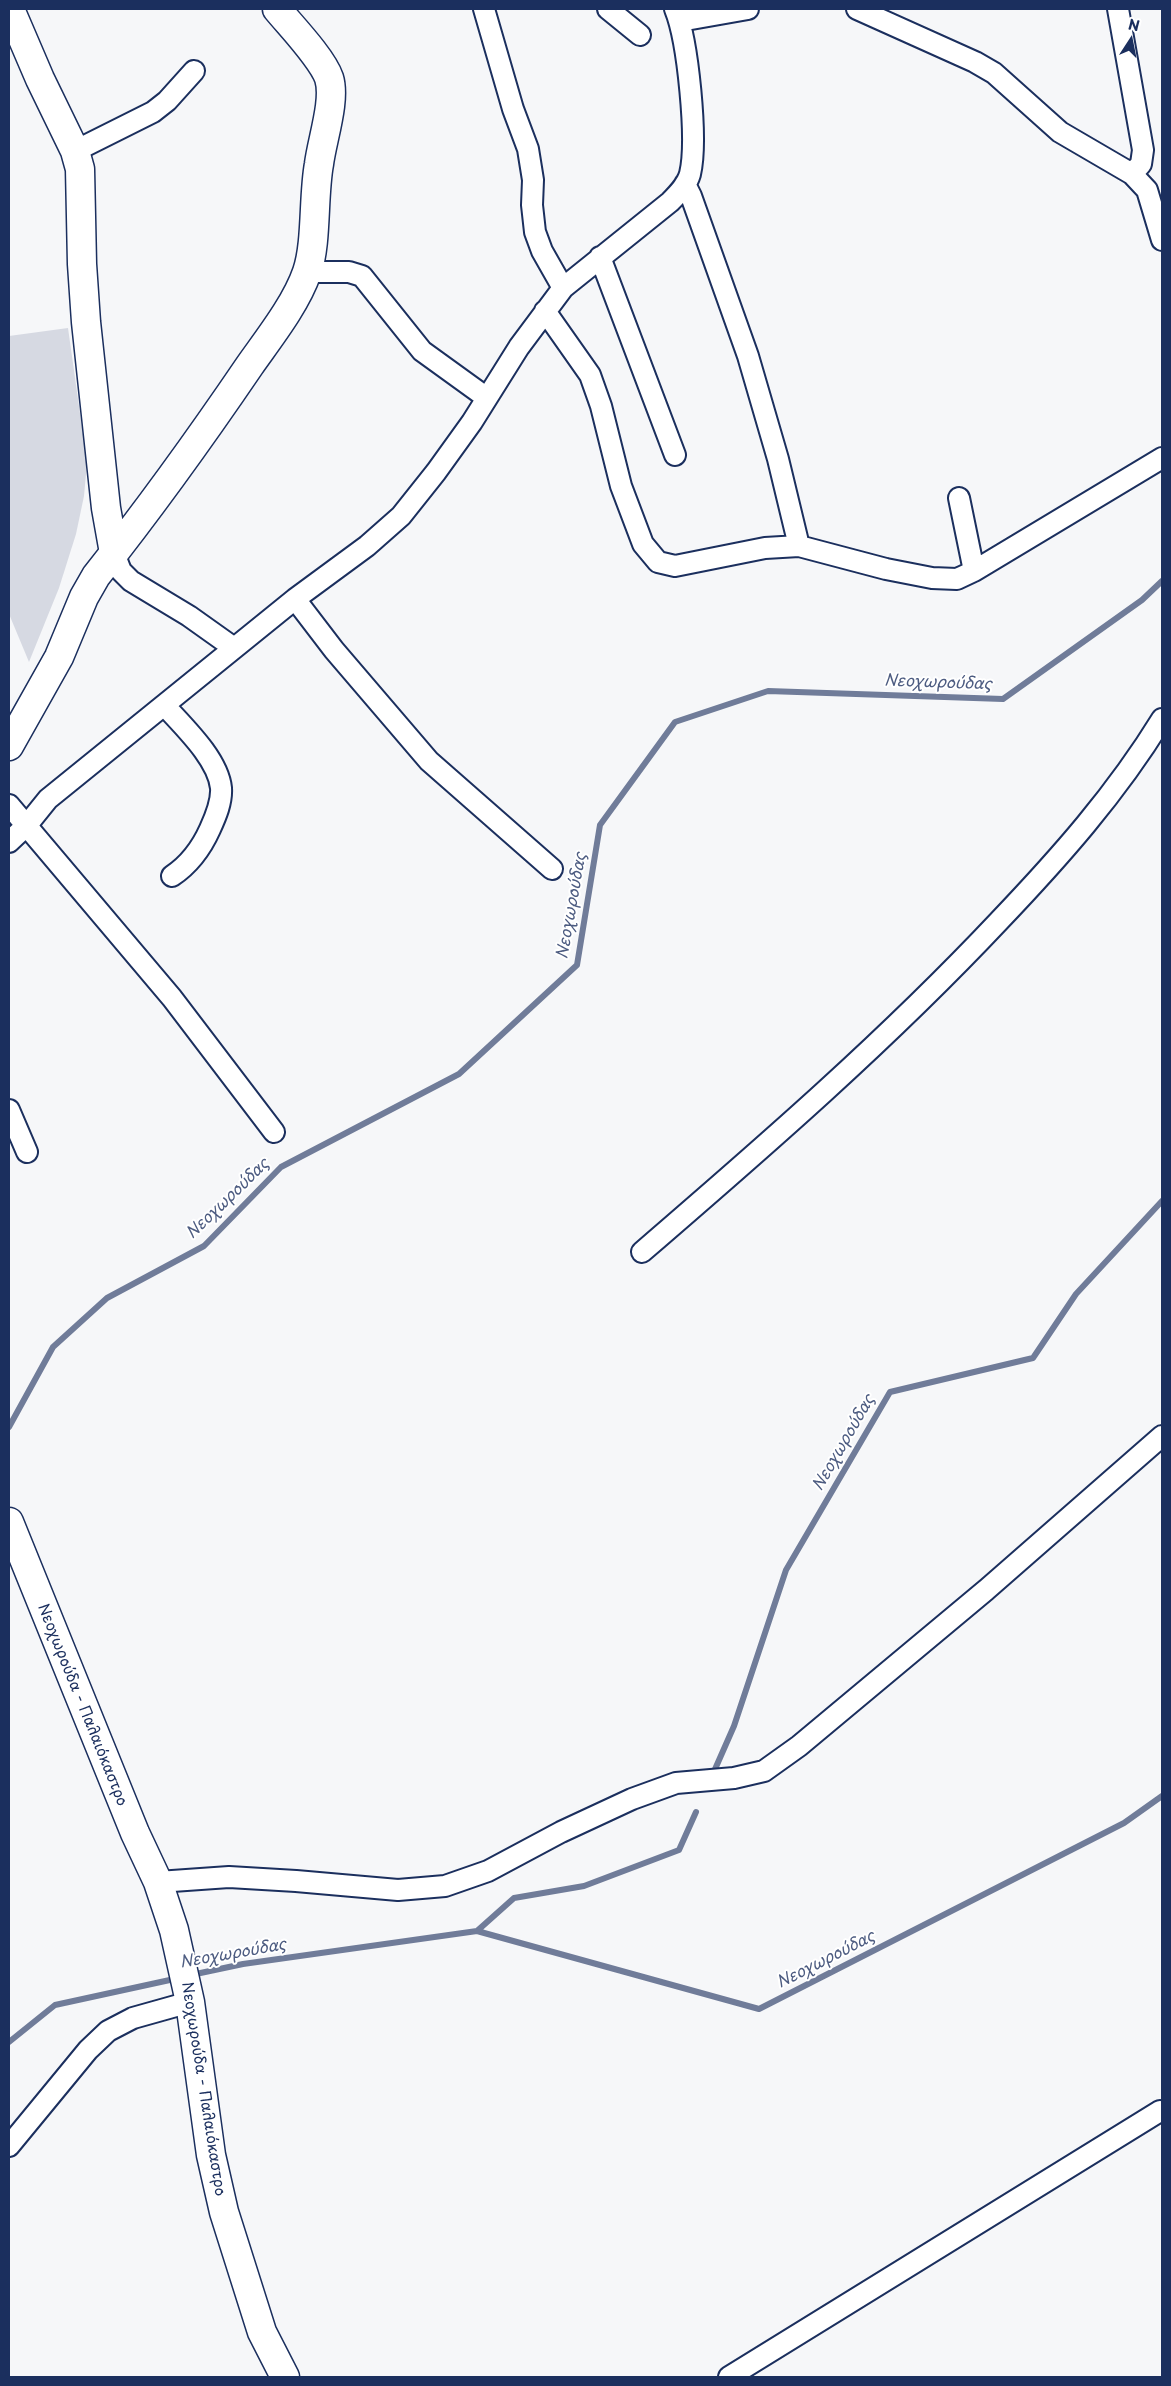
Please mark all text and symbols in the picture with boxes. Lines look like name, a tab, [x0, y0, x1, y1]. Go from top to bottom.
text: N	[1127, 13, 1141, 36]
north arrow	[1106, 15, 1156, 65]
water label: Νεοχωρούδας	[884, 672, 992, 694]
water label: Νεοχωρούδας	[553, 851, 591, 961]
water label: Νεοχωρούδας	[183, 1155, 273, 1243]
water label: Νεοχωρούδας	[809, 1392, 879, 1494]
street label: Νεοχωρούδα - Παλαιόκαστρο	[33, 1601, 131, 1809]
water label: Νεοχωρούδας	[774, 1927, 878, 1993]
water label: Νεοχωρούδας	[178, 1935, 288, 1973]
street label: Νεοχωρούδα - Παλαιόκαστρο	[177, 1981, 229, 2197]

